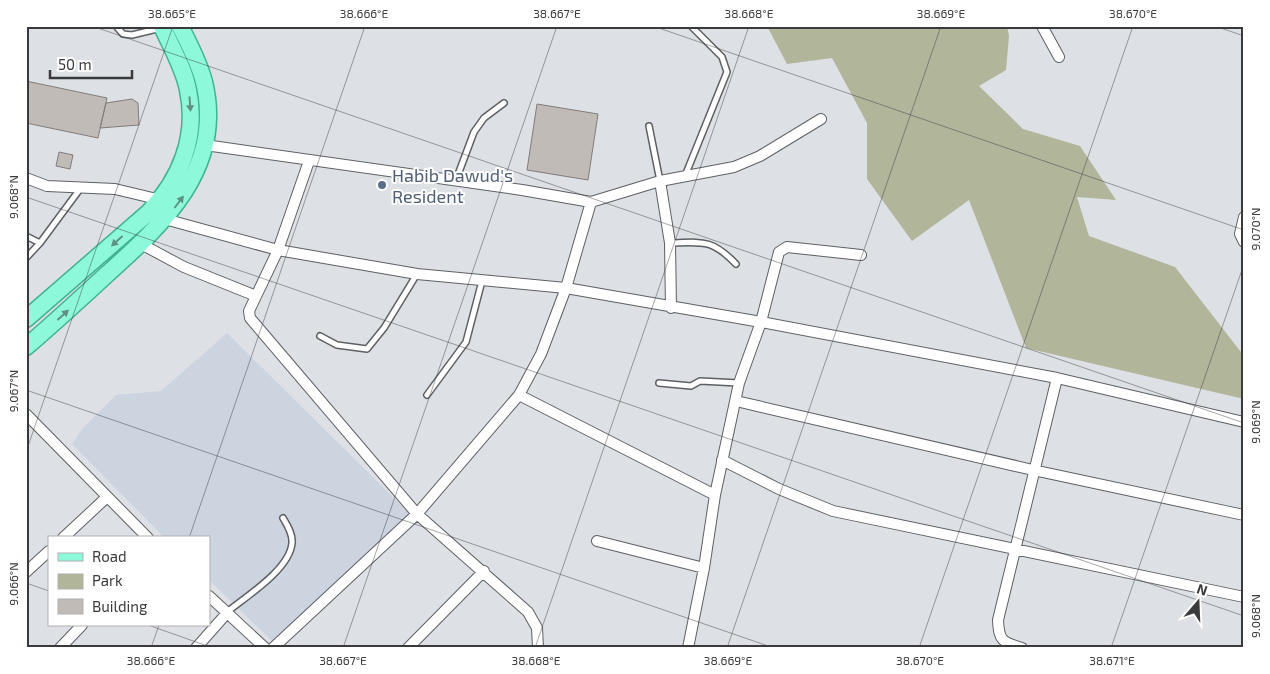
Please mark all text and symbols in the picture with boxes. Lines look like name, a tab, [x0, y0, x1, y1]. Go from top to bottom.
text: 38.665°E	[148, 6, 196, 20]
text: 38.666°E	[340, 6, 388, 20]
text: 38.667°E	[533, 6, 581, 20]
text: 38.668°E	[725, 6, 774, 20]
text: 38.669°E	[917, 6, 965, 20]
text: 38.670°E	[1109, 6, 1157, 20]
scale bar	[50, 48, 132, 80]
text: 50 m	[58, 55, 92, 73]
one-way arrow	[186, 97, 194, 113]
place label: Habib Dawud's Resident	[392, 164, 513, 207]
text: 9.068°N	[6, 175, 20, 219]
marker: Habib Dawud's Resident	[376, 179, 388, 191]
one-way arrow	[174, 195, 184, 209]
text: 9.070°N	[1248, 207, 1262, 251]
one-way arrow	[112, 235, 124, 247]
one-way arrow	[56, 309, 69, 320]
text: 9.067°N	[6, 370, 20, 412]
text: 9.069°N	[1248, 400, 1262, 444]
legend	[48, 536, 210, 626]
text: Road	[92, 547, 127, 565]
text: 9.066°N	[6, 562, 20, 606]
text: Park	[92, 571, 123, 589]
north arrow	[1172, 576, 1222, 626]
text: N	[1195, 580, 1210, 599]
text: 9.068°N	[1248, 594, 1262, 638]
text: Building	[92, 597, 148, 615]
text: 38.666°E	[127, 653, 175, 667]
text: 38.667°E	[319, 653, 367, 667]
text: 38.668°E	[512, 653, 561, 667]
text: 38.669°E	[704, 653, 752, 667]
text: 38.670°E	[896, 653, 944, 667]
text: 38.671°E	[1089, 653, 1135, 667]

